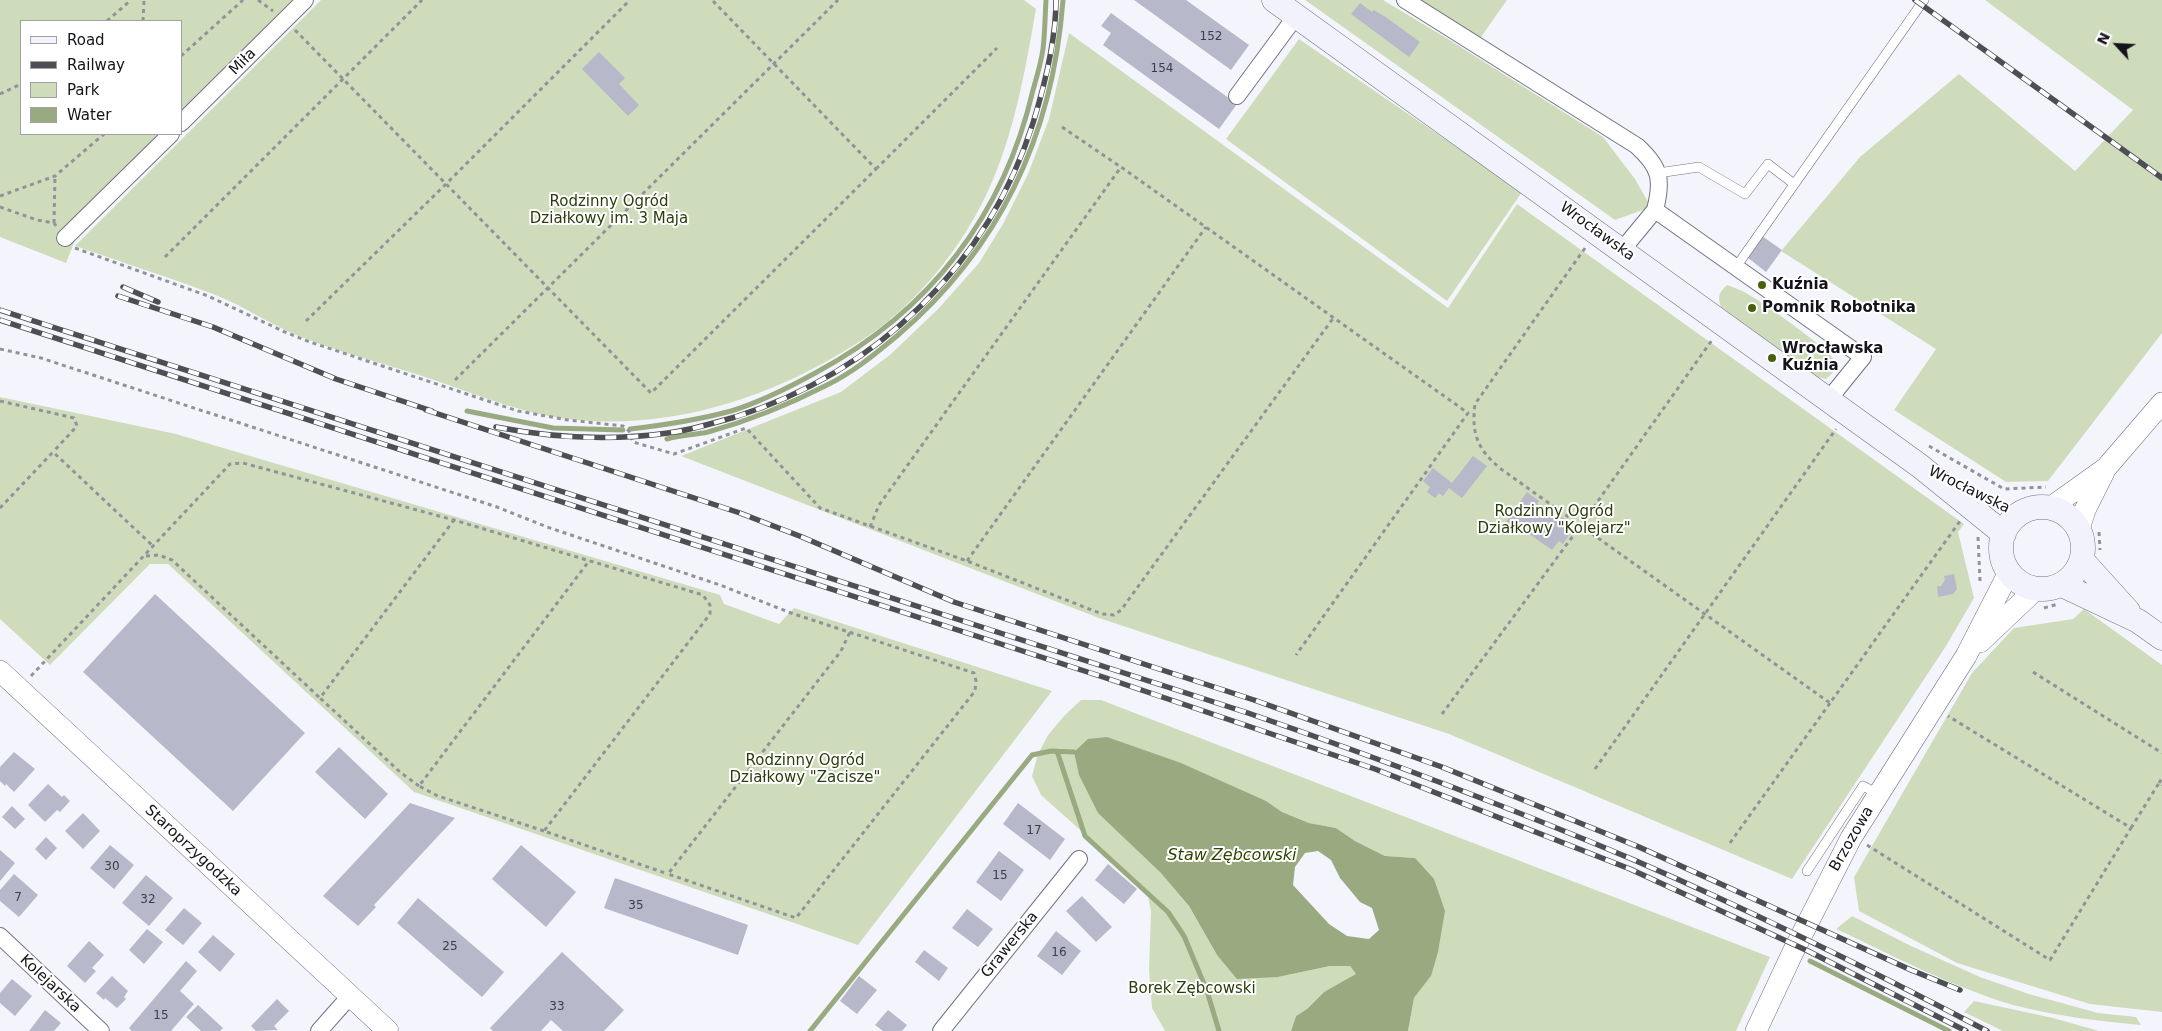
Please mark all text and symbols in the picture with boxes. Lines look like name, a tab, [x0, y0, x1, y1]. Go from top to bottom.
legend	[20, 20, 182, 135]
north arrow	[2092, 20, 2142, 70]
house number: 152	[1200, 30, 1222, 44]
text: N	[2094, 30, 2113, 47]
text: Road	[67, 31, 105, 49]
street label: Miła	[226, 45, 260, 79]
text: Railway	[67, 56, 125, 74]
house number: 154	[1151, 62, 1173, 76]
text: Park	[67, 81, 99, 99]
text: Water	[67, 106, 111, 124]
park label: Rodzinny Ogród Działkowy im. 3 Maja	[530, 193, 688, 228]
street label: Wrocławska	[1556, 199, 1638, 265]
place label: Kuźnia	[1772, 276, 1829, 294]
marker: Kuźnia	[1756, 279, 1768, 291]
place label: Pomnik Robotnika	[1762, 299, 1916, 317]
marker: Pomnik Robotnika	[1746, 302, 1758, 314]
place label: Wrocławska Kuźnia	[1782, 340, 1883, 375]
marker: Wrocławska Kuźnia	[1766, 352, 1778, 364]
street label: Wrocławska	[1925, 462, 2013, 518]
park label: Rodzinny Ogród Działkowy "Kolejarz"	[1477, 503, 1631, 538]
park label: Rodzinny Ogród Działkowy "Zacisze"	[730, 752, 880, 787]
street label: Staroprzygodzka	[141, 802, 245, 900]
street label: Brzozowa	[1826, 803, 1878, 875]
house number: 17	[1026, 824, 1042, 838]
water label: Staw Zębcowski	[1167, 846, 1297, 866]
house number: 30	[104, 860, 120, 874]
house number: 15	[992, 869, 1008, 883]
house number: 7	[14, 891, 22, 905]
house number: 32	[140, 893, 156, 907]
house number: 35	[628, 899, 644, 913]
street label: Grawerska	[978, 908, 1042, 982]
house number: 25	[442, 940, 458, 954]
house number: 16	[1051, 946, 1067, 960]
street label: Kolejarska	[16, 951, 84, 1017]
park label: Borek Zębcowski	[1128, 980, 1256, 998]
house number: 33	[549, 1000, 565, 1014]
house number: 15	[153, 1009, 169, 1023]

